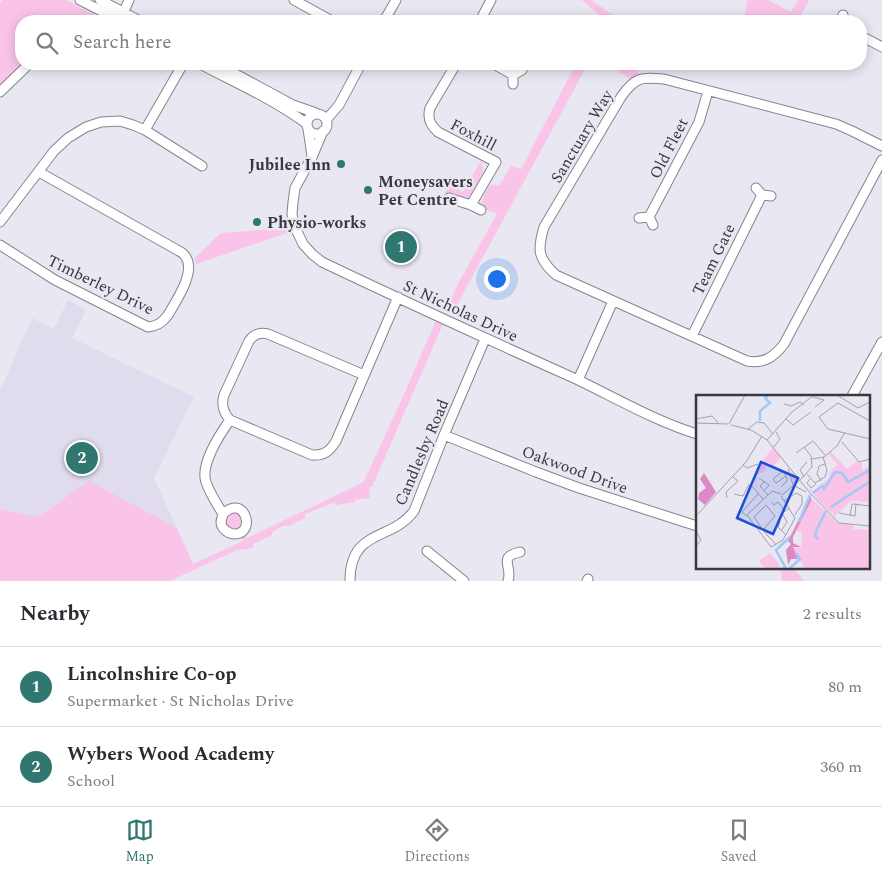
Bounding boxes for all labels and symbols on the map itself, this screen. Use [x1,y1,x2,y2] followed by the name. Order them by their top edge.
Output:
[545,84,620,188] street label: Sanctuary Way
[446,113,501,157] street label: Foxhill
[643,113,695,183] street label: Old Fleet
[249,153,331,177] place label: Jubilee Inn
[335,158,347,170] marker: Jubilee Inn
[378,170,473,212] place label: Moneysavers Pet Centre
[362,184,374,196] marker: Moneysavers Pet Centre
[267,211,366,235] place label: Physio-works
[251,216,263,228] marker: Physio-works
[686,220,742,299] street label: Team Gate
[385,228,417,266] pin: 1
[43,249,158,321] street label: Timberley Drive
[484,266,510,292] your location
[399,274,522,348] street label: St Nicholas Drive
[389,395,455,509] street label: Candlesby Road
[696,395,870,568] inset map
[66,439,98,477] pin: 2
[518,440,631,500] street label: Oakwood Drive

